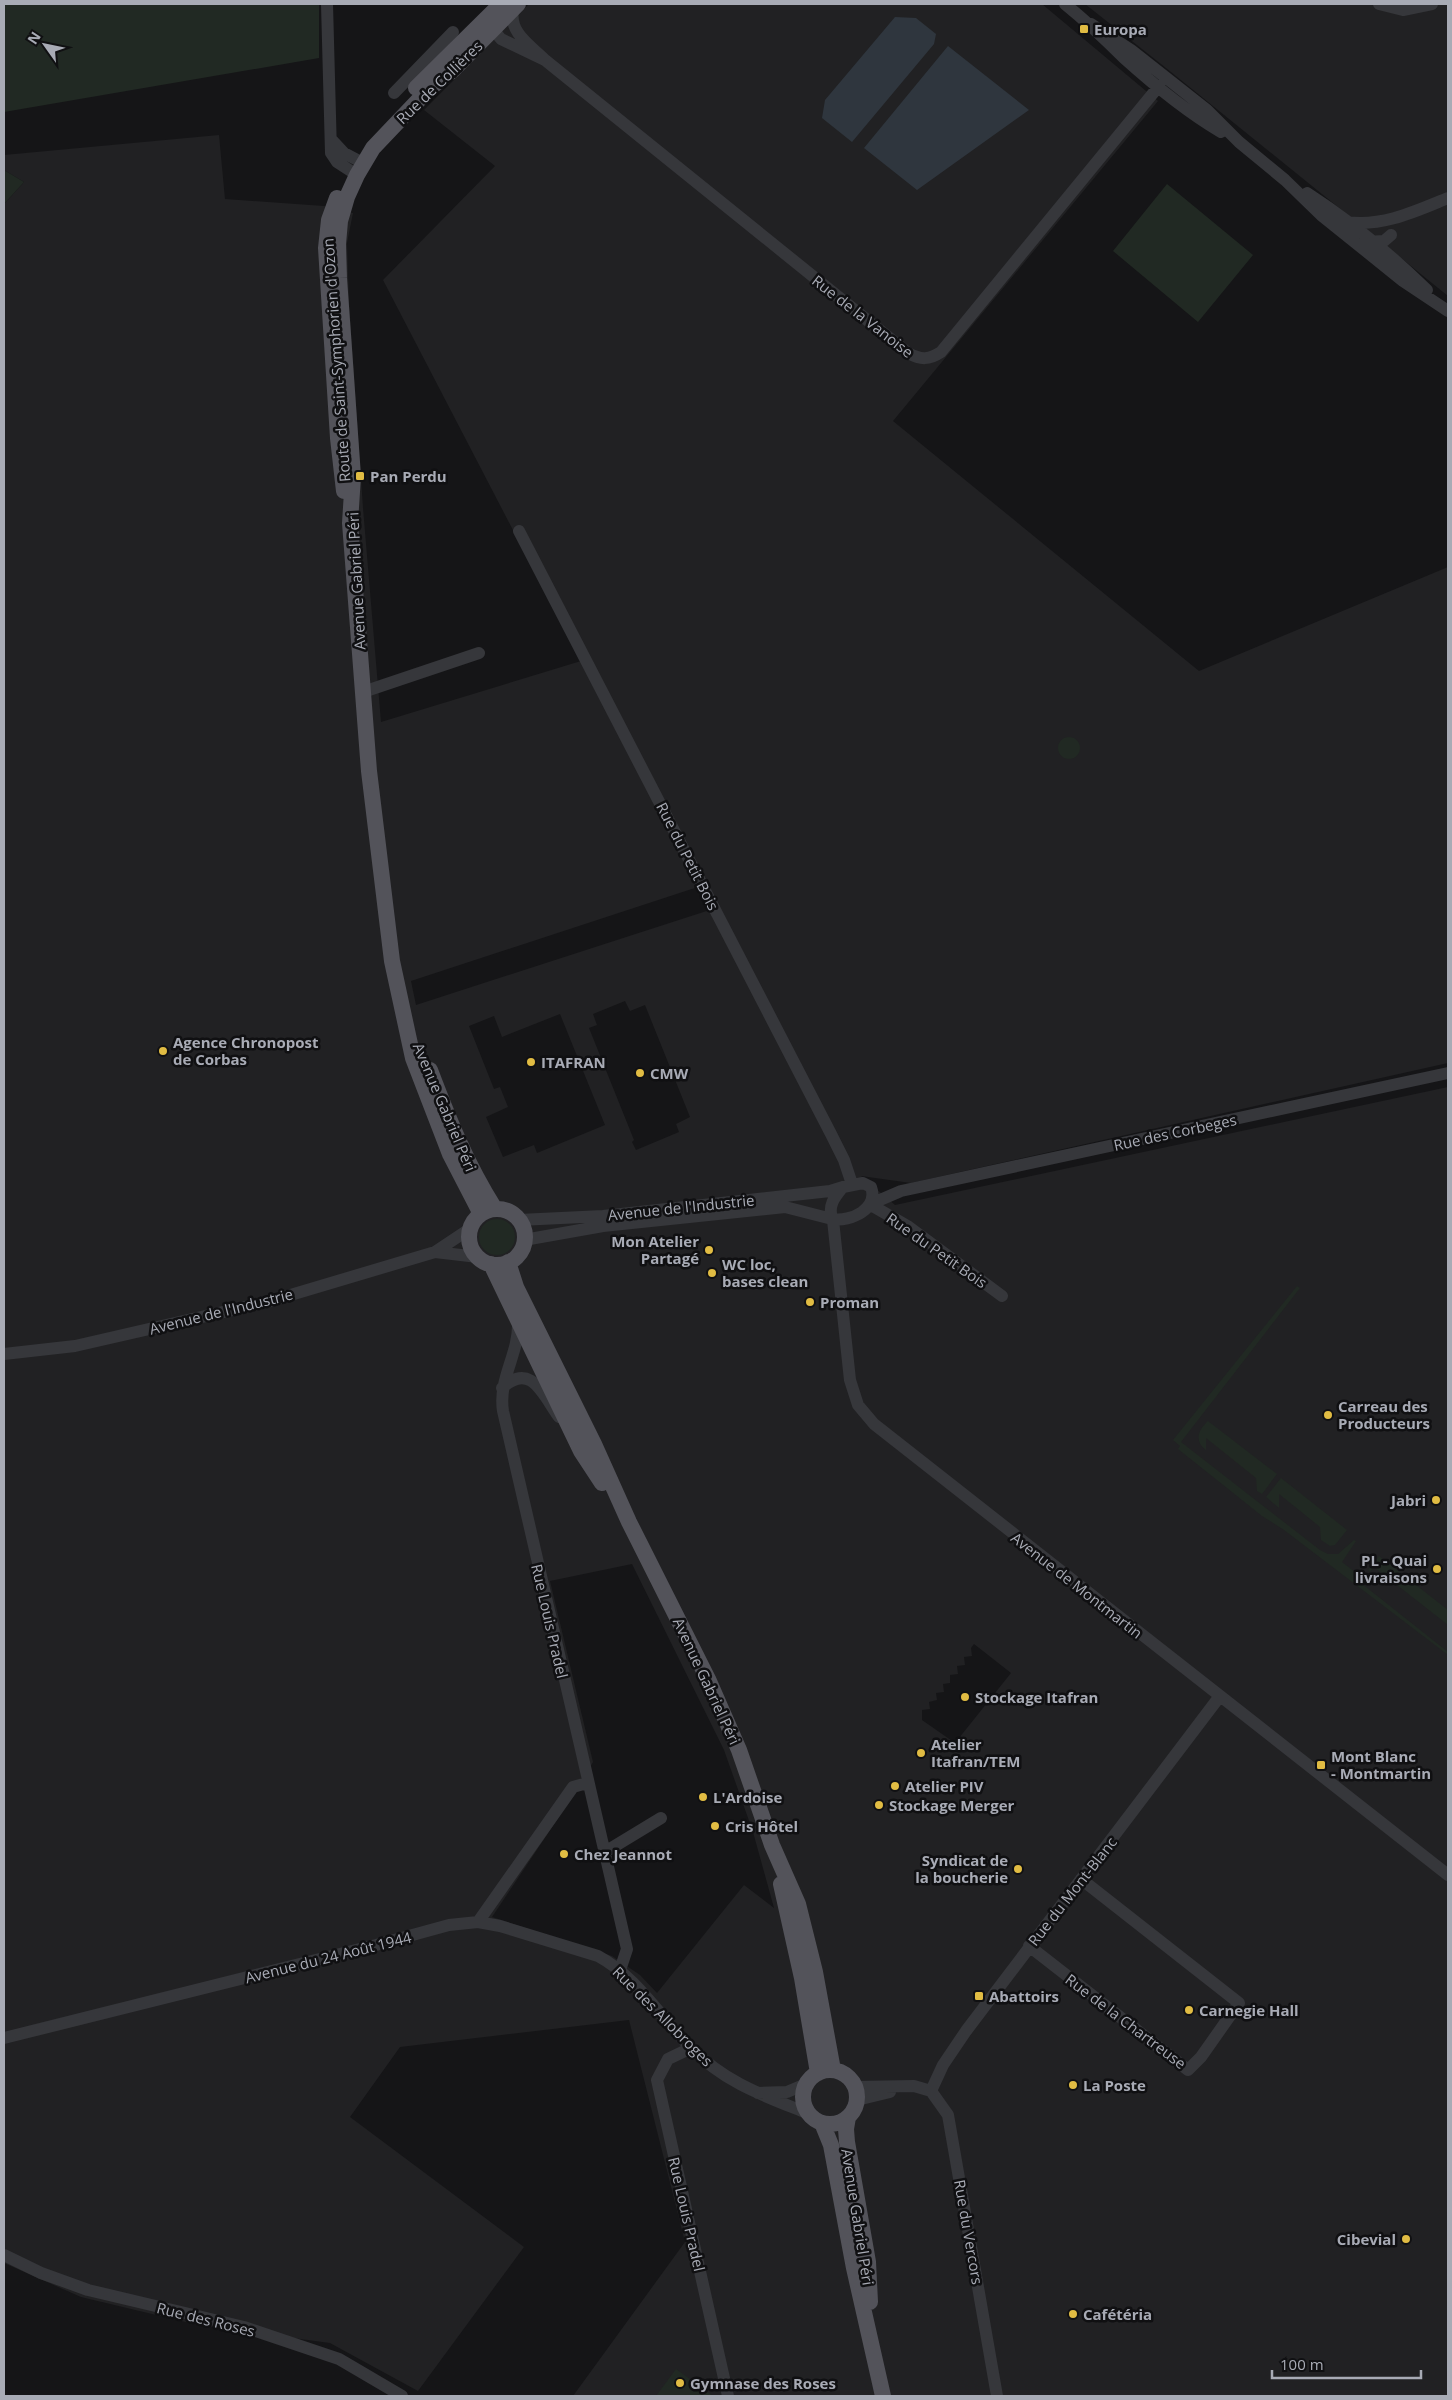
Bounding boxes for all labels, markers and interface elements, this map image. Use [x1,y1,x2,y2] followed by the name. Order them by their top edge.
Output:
[1094,19,1147,39] place label: Europa
[20,20,70,70] north arrow
[1078,23,1090,35] marker: Europa
[23,28,45,48] text: N
[392,36,486,128] street label: Rue de Collières
[318,237,354,483] street label: Route de Saint-Symphorien d'Ozon
[808,270,918,362] street label: Rue de la Vanoise
[370,466,447,486] place label: Pan Perdu
[354,470,366,482] marker: Pan Perdu
[342,512,370,650] street label: Avenue Gabriel Péri
[652,799,724,913] street label: Rue du Petit Bois
[173,1032,319,1069] place label: Agence Chronopost de Corbas
[409,1040,481,1174] street label: Avenue Gabriel Péri
[157,1045,169,1057] marker: Agence Chronopost de Corbas
[541,1052,606,1072] place label: ITAFRAN
[525,1056,537,1068] marker: ITAFRAN
[650,1063,689,1083] place label: CMW
[634,1067,646,1079] marker: CMW
[1112,1109,1238,1155] street label: Rue des Corbeges
[607,1189,755,1225] street label: Avenue de l'Industrie
[883,1208,991,1292] street label: Rue du Petit Bois
[611,1231,699,1268] place label: Mon Atelier Partagé
[703,1244,715,1256] marker: Mon Atelier Partagé
[722,1254,808,1291] place label: WC loc, bases clean
[706,1267,718,1279] marker: WC loc, bases clean
[147,1283,295,1339] street label: Avenue de l'Industrie
[820,1292,879,1312] place label: Proman
[804,1296,816,1308] marker: Proman
[1338,1396,1430,1433] place label: Carreau des Producteurs
[1322,1409,1334,1421] marker: Carreau des Producteurs
[1389,1490,1426,1510] place label: Jabri
[1430,1494,1442,1506] marker: Jabri
[1007,1527,1147,1643] street label: Avenue de Montmartin
[1355,1550,1427,1587] place label: PL - Quai livraisons
[527,1562,573,1680] street label: Rue Louis Pradel
[1431,1563,1443,1575] marker: PL - Quai livraisons
[669,1614,745,1748] street label: Avenue Gabriel Péri
[975,1687,1098,1707] place label: Stockage Itafran
[959,1691,971,1703] marker: Stockage Itafran
[931,1734,1021,1771] place label: Atelier Itafran/TEM
[1331,1746,1431,1783] place label: Mont Blanc - Montmartin
[915,1747,927,1759] marker: Atelier Itafran/TEM
[1315,1759,1327,1771] marker: Mont Blanc - Montmartin
[905,1776,984,1796] place label: Atelier PIV
[889,1780,901,1792] marker: Atelier PIV
[713,1787,782,1807] place label: L'Ardoise
[697,1791,709,1803] marker: L'Ardoise
[889,1795,1015,1815] place label: Stockage Merger
[873,1799,885,1811] marker: Stockage Merger
[725,1816,798,1836] place label: Cris Hôtel
[709,1820,721,1832] marker: Cris Hôtel
[1023,1832,1121,1950] street label: Rue du Mont-Blanc
[574,1844,672,1864] place label: Chez Jeannot
[558,1848,570,1860] marker: Chez Jeannot
[915,1850,1008,1887] place label: Syndicat de la boucherie
[1012,1863,1024,1875] marker: Syndicat de la boucherie
[243,1927,414,1987] street label: Avenue du 24 Août 1944
[609,1962,717,2070] street label: Rue des Allobroges
[1062,1969,1190,2073] street label: Rue de la Chartreuse
[989,1986,1059,2006] place label: Abattoirs
[973,1990,985,2002] marker: Abattoirs
[1199,2000,1299,2020] place label: Carnegie Hall
[1183,2004,1195,2016] marker: Carnegie Hall
[1083,2075,1146,2095] place label: La Poste
[1067,2079,1079,2091] marker: La Poste
[837,2147,879,2287] street label: Avenue Gabriel Péri
[664,2155,710,2273] street label: Rue Louis Pradel
[950,2178,988,2286] street label: Rue du Vercors
[1337,2229,1396,2249] place label: Cibevial
[1400,2233,1412,2245] marker: Cibevial
[155,2297,257,2341] street label: Rue des Roses
[1083,2304,1152,2324] place label: Cafétéria
[1067,2308,1079,2320] marker: Cafétéria
[1272,2348,1421,2380] scale bar
[1280,2354,1324,2374] text: 100 m
[690,2373,836,2393] place label: Gymnase des Roses
[674,2377,686,2389] marker: Gymnase des Roses

